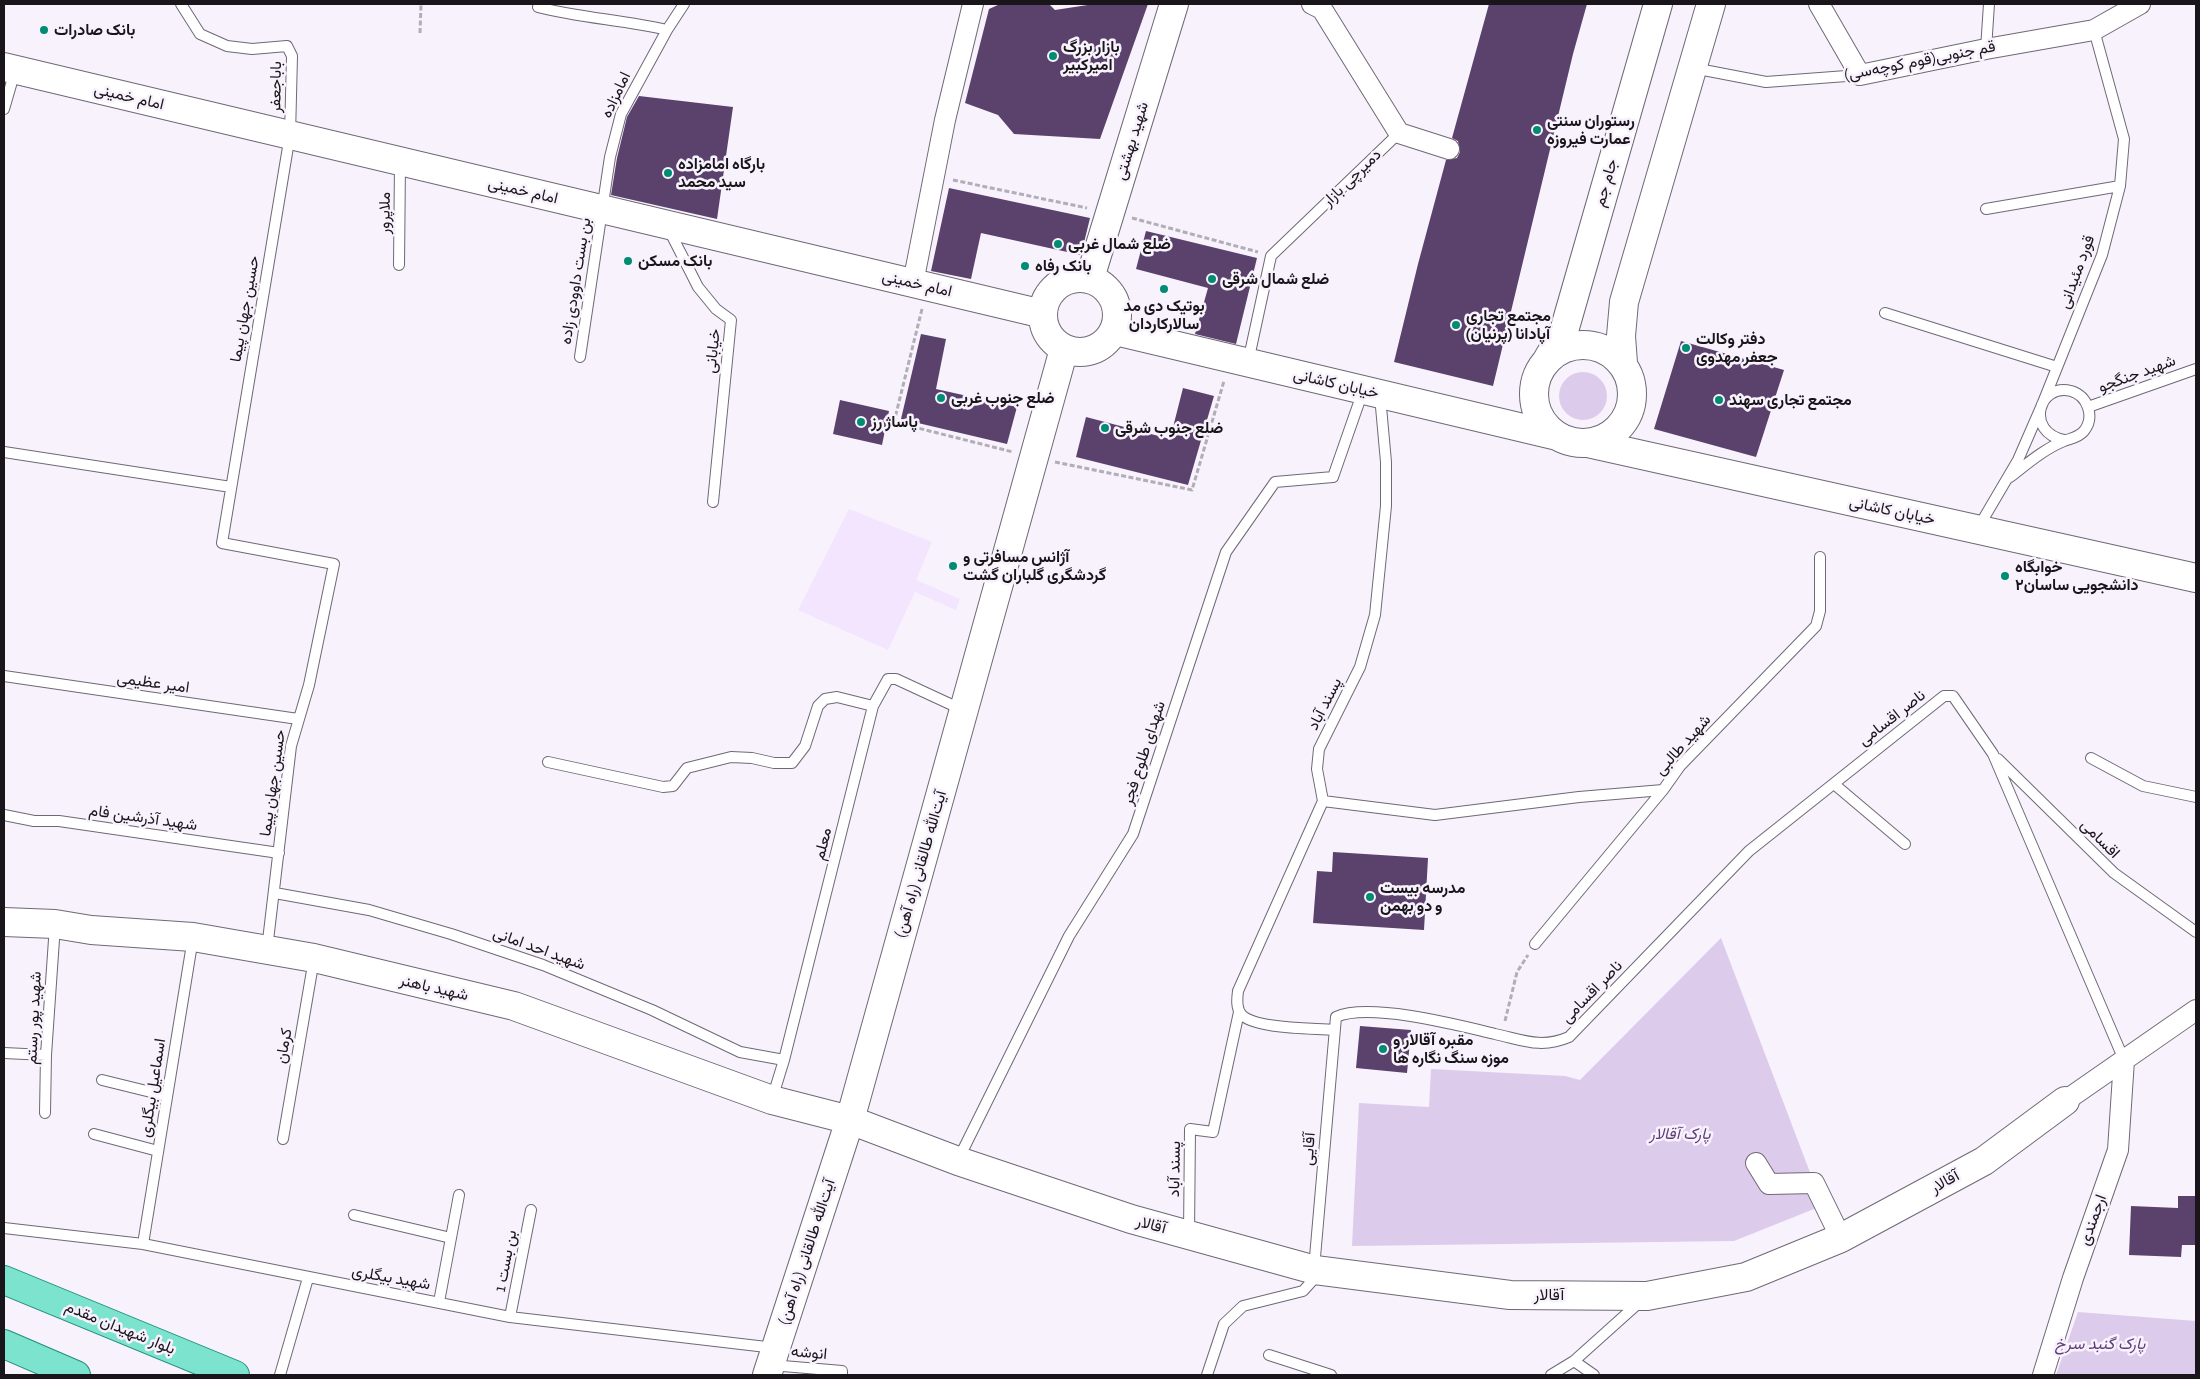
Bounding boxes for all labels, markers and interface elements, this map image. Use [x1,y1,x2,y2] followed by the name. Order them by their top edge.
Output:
[54,20,135,40] place label: بانک صادرات
[38,24,50,36] marker: بانک صادرات
[1063,37,1120,75] place label: بازار بزرگ امیرکبیر
[1843,37,1997,85] street label: قم جنوبی(قوم کوچه‌سی)
[1047,50,1059,62] marker: بازار بزرگ امیرکبیر
[266,61,286,113] street label: باباجعفر
[597,69,635,121] street label: امامزاده
[92,80,166,114] street label: امام خمینی
[1111,100,1153,182] street label: شهید بهشتی
[1547,111,1635,149] place label: رستوران سنتی عمارت فیروزه
[1531,124,1543,136] marker: رستوران سنتی عمارت فیروزه
[1318,145,1386,211] street label: دمیرچی بازار
[678,154,765,192] place label: بارگاه امامزاده سید محمد
[1590,157,1622,209] street label: جام جم
[662,167,674,179] marker: بارگاه امامزاده سید محمد
[486,174,560,208] street label: امام خمینی
[375,192,395,234] street label: ملاپرور
[557,216,595,346] street label: بن بست داوودی زاده
[2055,232,2099,312] street label: قورد مئیدانی
[1068,234,1171,254] place label: ضلع شمال غربی
[1052,238,1064,250] marker: ضلع شمال غربی
[638,251,712,271] place label: بانک مسکن
[226,254,264,364] street label: حسین جهان پیما
[622,255,634,267] marker: بانک مسکن
[1035,256,1092,276] place label: بانک رفاه
[1019,260,1031,272] marker: بانک رفاه
[880,267,954,301] street label: امام خمینی
[1222,269,1329,289] place label: ضلع شمال شرقی
[1206,273,1218,285] marker: ضلع شمال شرقی
[1158,283,1170,295] marker: بوتیک دی مد سالارکاردان
[1123,296,1205,334] place label: بوتیک دی مد سالارکاردان
[1466,306,1551,344] place label: مجتمع تجاری آپادانا (پرنیان)
[1450,319,1462,331] marker: مجتمع تجاری آپادانا (پرنیان)
[701,328,725,374] street label: خیابانی
[1696,329,1778,367] place label: دفتر وکالت جعفر مهدوی
[1680,342,1692,354] marker: دفتر وکالت جعفر مهدوی
[2096,351,2178,397] street label: شهید جنگجو
[1291,365,1381,403] street label: خیابان کاشانی
[951,388,1055,408] place label: ضلع جنوب غربی
[1729,390,1852,410] place label: مجتمع تجاری سهند
[935,392,947,404] marker: ضلع جنوب غربی
[1713,394,1725,406] marker: مجتمع تجاری سهند
[871,412,918,432] place label: پاساژ رز
[855,416,867,428] marker: پاساژ رز
[1115,418,1223,438] place label: ضلع جنوب شرقی
[1099,422,1111,434] marker: ضلع جنوب شرقی
[1847,493,1937,529] street label: خیابان کاشانی
[963,547,1106,585] place label: آژانس مسافرتی و گردشگری گلباران گشت
[2015,557,2139,595] place label: خوابگاه دانشجویی ساسان۲
[947,560,959,572] marker: آژانس مسافرتی و گردشگری گلباران گشت
[1999,570,2011,582] marker: خوابگاه دانشجویی ساسان۲
[115,668,191,698] street label: امیر عظیمی
[1304,675,1346,733] street label: پسند آباد
[1855,686,1929,750] street label: ناصر اقسامی
[1118,699,1170,807] street label: شهدای طلوع فجر
[1651,711,1715,779] street label: شهید طالبی
[256,728,290,838] street label: حسین جهان پیما
[891,788,951,940] street label: (راه آهن) آیت‌الله طالقانی
[88,801,198,835] street label: شهید آذرشین فام
[2076,815,2124,863] street label: اقسامی
[810,826,836,862] street label: معلم
[1380,878,1465,916] place label: مدرسه بیست و دو بهمن
[1364,891,1376,903] marker: مدرسه بیست و دو بهمن
[490,923,588,975] street label: شهید احد امانی
[1557,957,1627,1027] street label: ناصر اقسامی
[22,971,46,1065] street label: شهید پور رستم
[398,971,470,1005] street label: شهید باهنر
[271,1027,297,1065] street label: کرمان
[1393,1030,1509,1068] place label: مقبره آقالار و موزه سنگ نگاره ها
[136,1037,170,1139] street label: اسماعیل بیگلری
[1377,1043,1389,1055] marker: مقبره آقالار و موزه سنگ نگاره ها
[1649,1124,1711,1144] park label: پارک آقالار
[1298,1132,1320,1166] street label: آقایی
[1165,1141,1185,1197] street label: پسند آباد
[1927,1166,1963,1198] street label: آقالار
[774,1177,840,1327] street label: (راه آهن) آیت‌الله طالقانی
[2075,1192,2111,1248] street label: ارجمندی
[1134,1212,1168,1238] street label: آقالار
[491,1228,521,1294] street label: بن بست 1
[350,1262,432,1294] street label: شهید بیگلری
[1534,1285,1564,1305] street label: آقالار
[62,1297,178,1359] street label: بلوار شهیدان مقدم
[2055,1334,2145,1354] park label: پارک گنبد سرخ
[790,1342,828,1364] street label: انوشه

